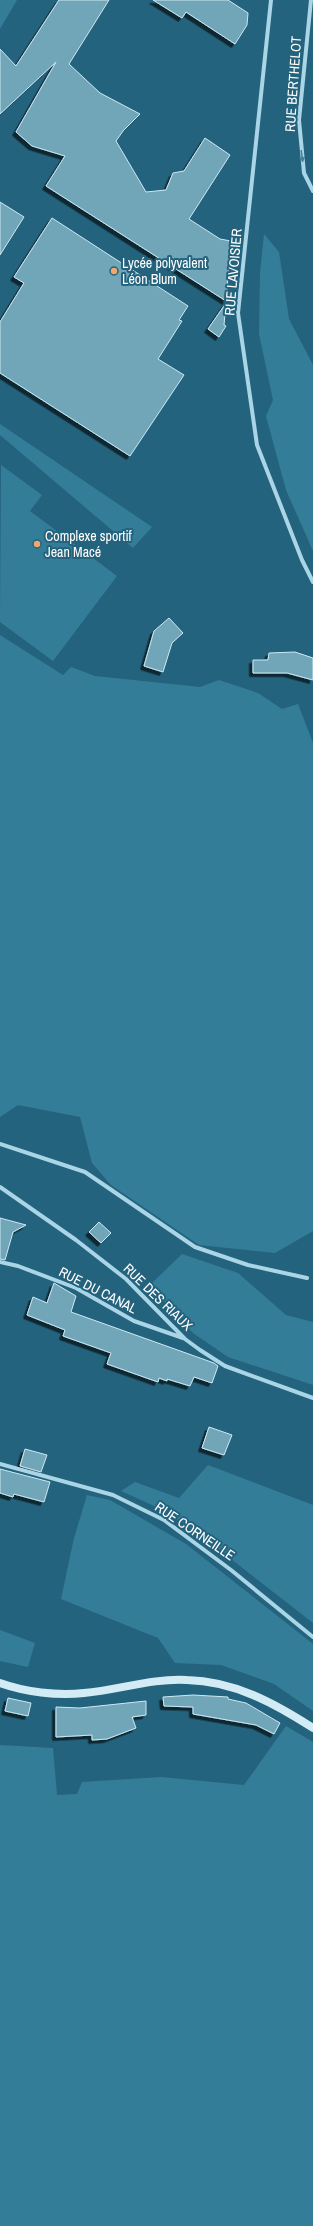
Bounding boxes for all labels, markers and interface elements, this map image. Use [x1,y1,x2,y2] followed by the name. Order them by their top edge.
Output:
[281,35,305,133] street label: RUE BERTHELOT
[298,150,305,162] one-way arrow
[220,228,246,316] street label: RUE LAVOISIER
[122,254,207,288] place label: Lycée polyvalent Léon Blum
[109,266,119,276] marker: Lycée polyvalent Léon Blum
[45,527,133,561] place label: Complexe sportif Jean Macé
[32,539,42,549] marker: Complexe sportif Jean Macé
[120,1260,197,1335] street label: RUE DES RIAUX
[56,1263,141,1318] street label: RUE DU CANAL
[152,1498,238,1564] street label: RUE CORNEILLE

